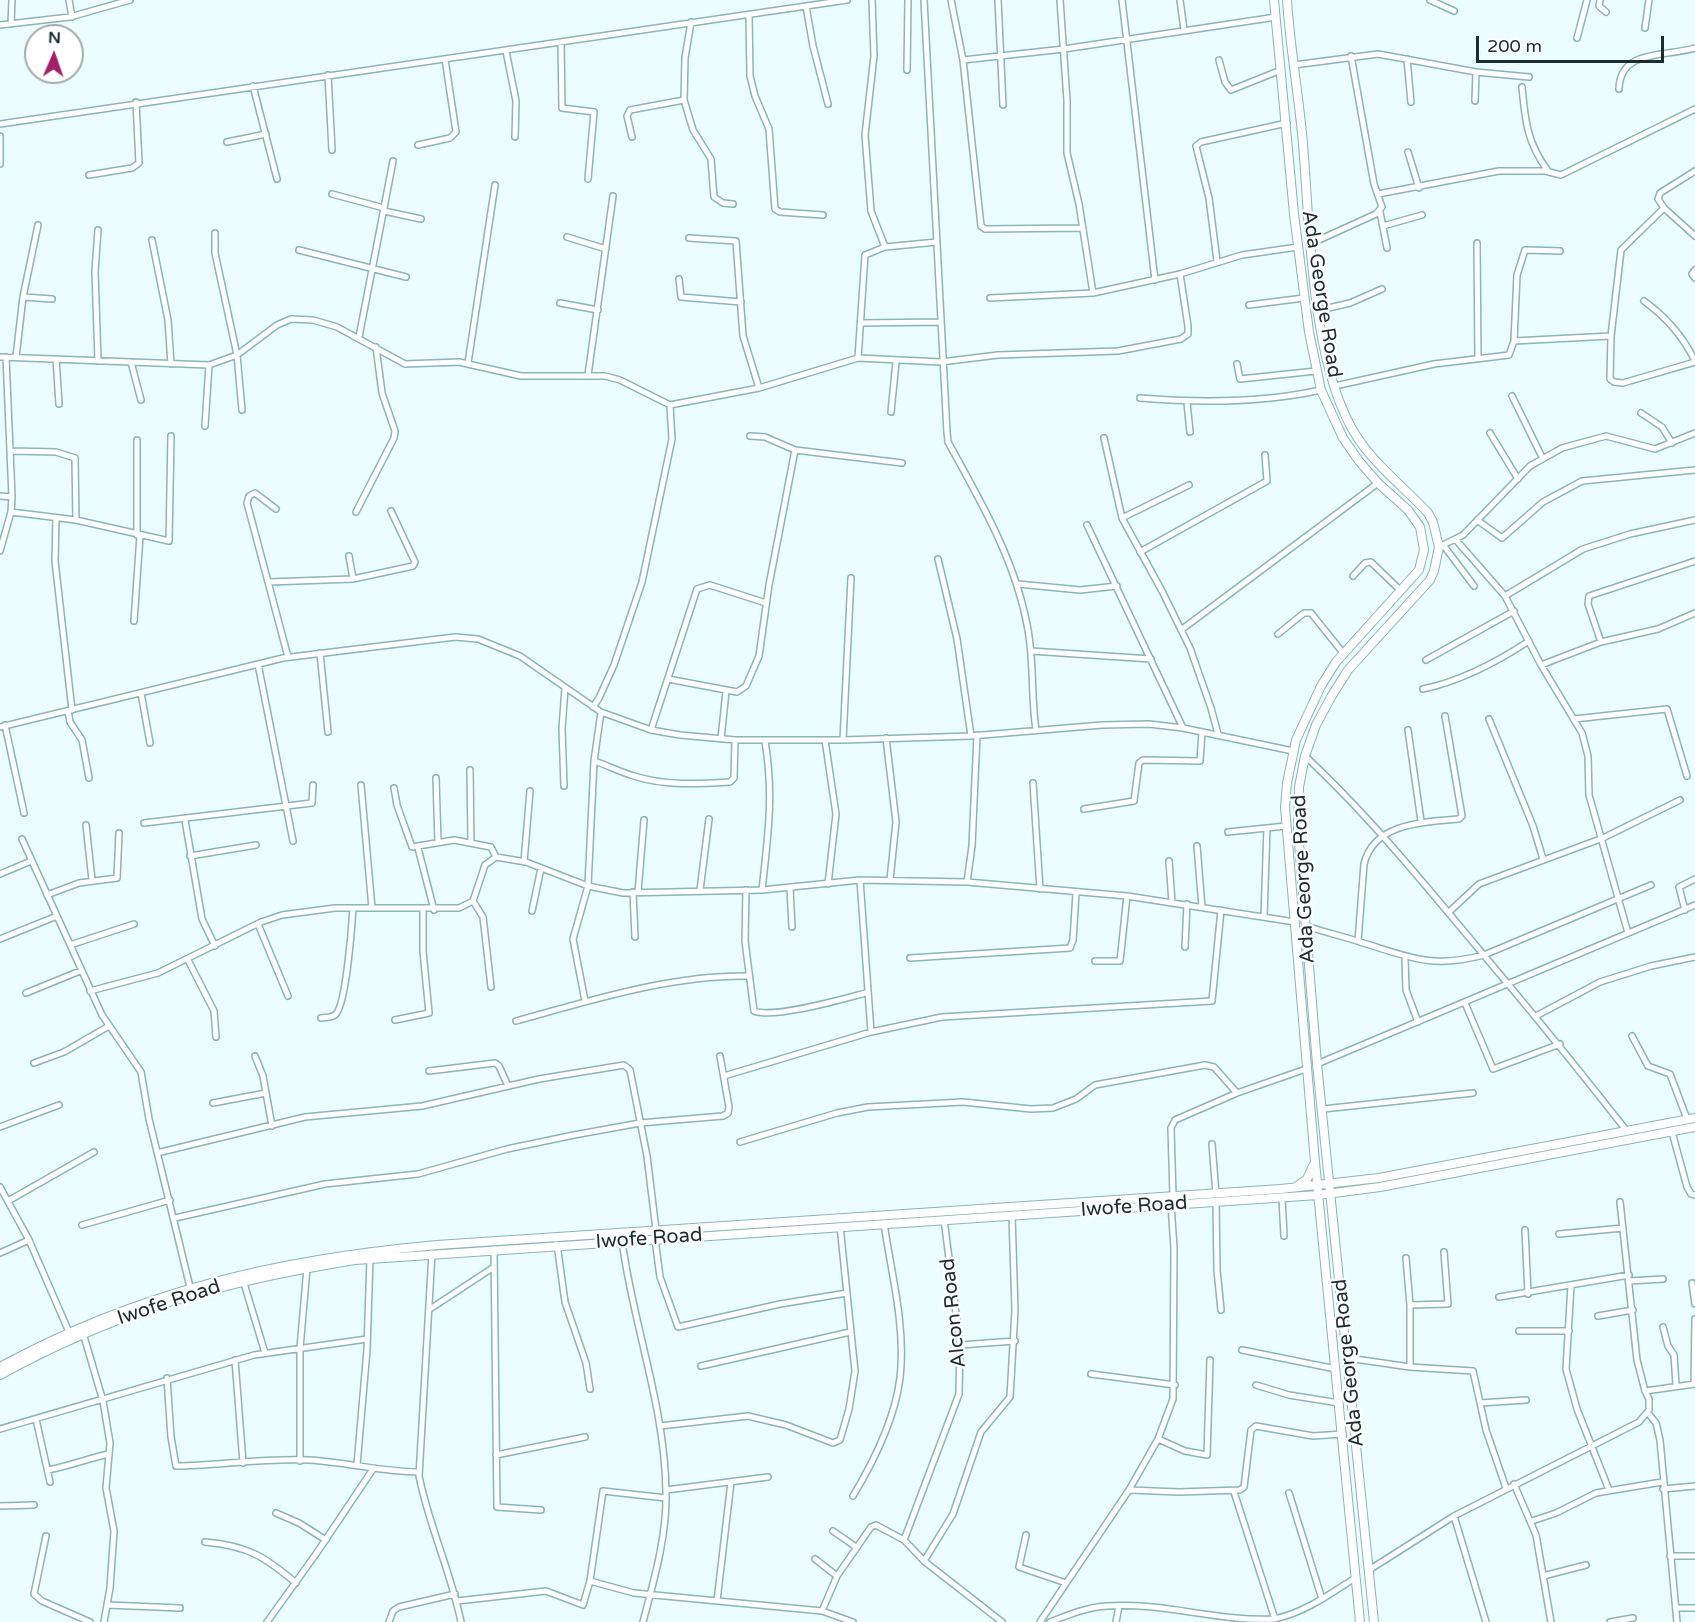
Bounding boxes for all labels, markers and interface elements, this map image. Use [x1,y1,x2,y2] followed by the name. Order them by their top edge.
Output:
[24,24,84,84] north arrow
[1479,24,1666,62] scale bar
[48,28,61,48] text: N
[1487,35,1542,57] text: 200 m
[1296,209,1346,379] street label: Ada George Road
[1288,794,1320,964] street label: Ada George Road
[1080,1191,1188,1223] street label: Iwofe Road
[595,1223,703,1255] street label: Iwofe Road
[936,1257,972,1369] street label: Alcon Road
[114,1275,224,1331] street label: Iwofe Road
[1328,1278,1370,1448] street label: Ada George Road

